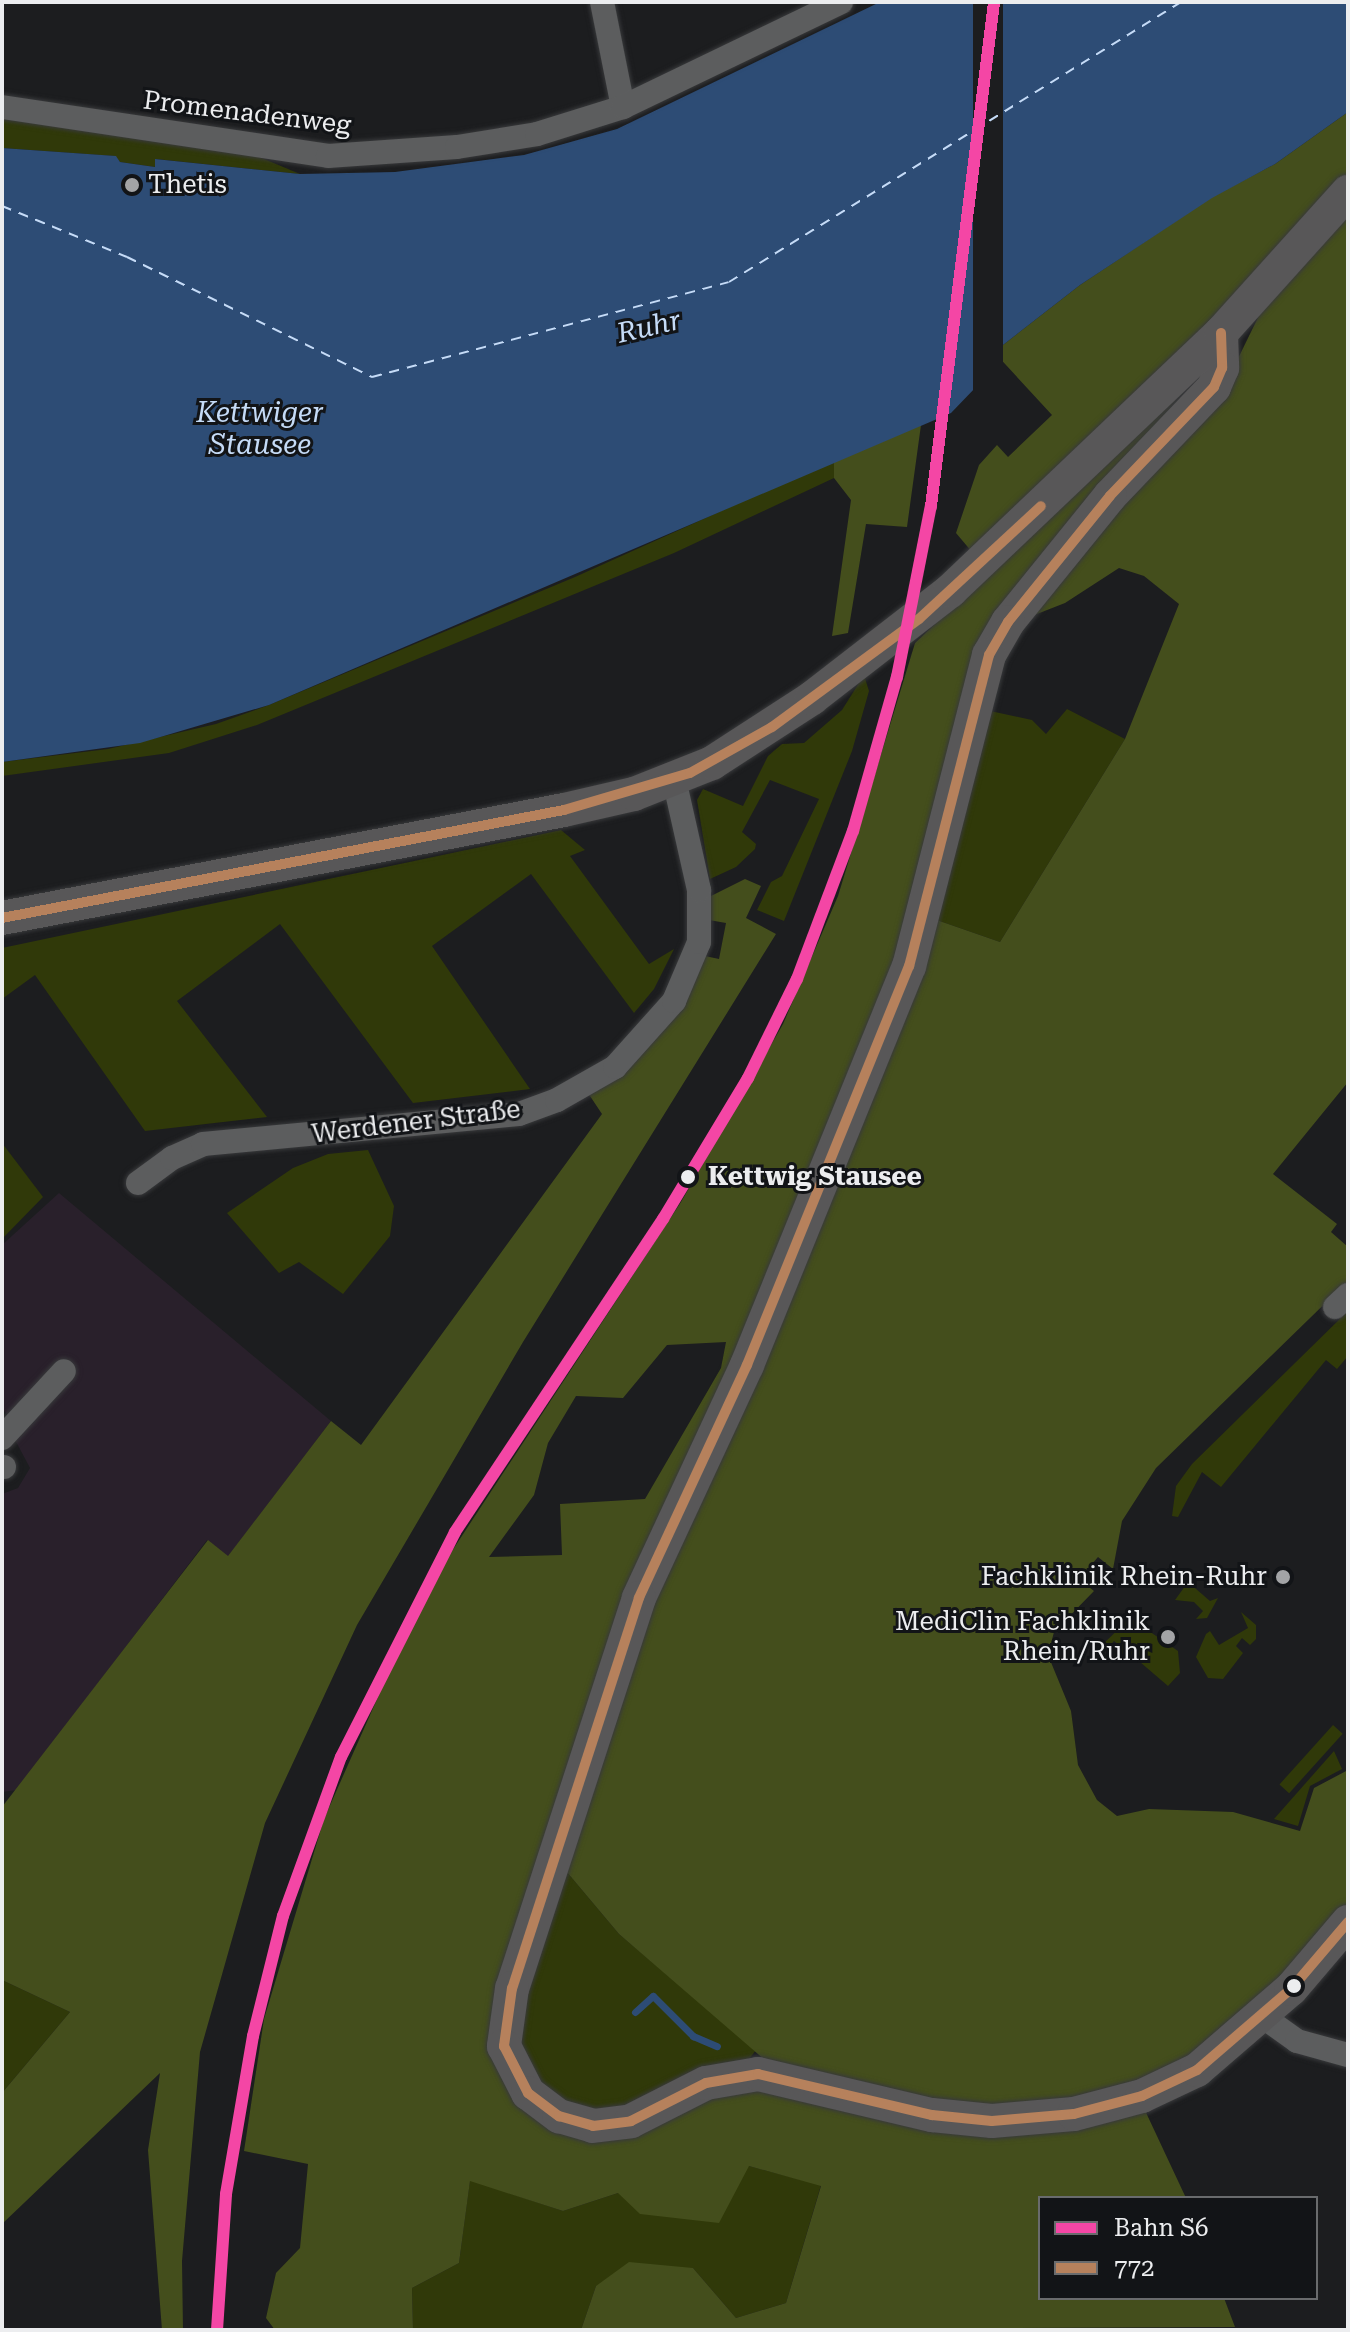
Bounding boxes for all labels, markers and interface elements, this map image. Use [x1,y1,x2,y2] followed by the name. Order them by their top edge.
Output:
[141,85,353,141] street label: Promenadenweg
[148,169,227,201] place label: Thetis
[123,176,141,194] marker: Thetis
[614,303,684,351] water label: Ruhr
[196,396,324,462] water label: Kettwiger Stausee
[310,1094,522,1150] street label: Werdener Straße
[708,1161,922,1193] place label: Kettwig Stausee
[675,1164,701,1190] marker: Kettwig Stausee
[981,1561,1267,1593] place label: Fachklinik Rhein-Ruhr
[1274,1568,1292,1586] marker: Fachklinik Rhein-Ruhr
[895,1606,1150,1668] place label: MediClin Fachklinik Rhein/Ruhr
[1157,1626,1179,1648] marker: MediClin Fachklinik Rhein/Ruhr
[1286,1978,1302,1994] unlabelled marker
[1038,2196,1318,2300] legend
[1114,2214,1208,2242] text: Bahn S6
[1114,2254,1154,2282] text: 772

